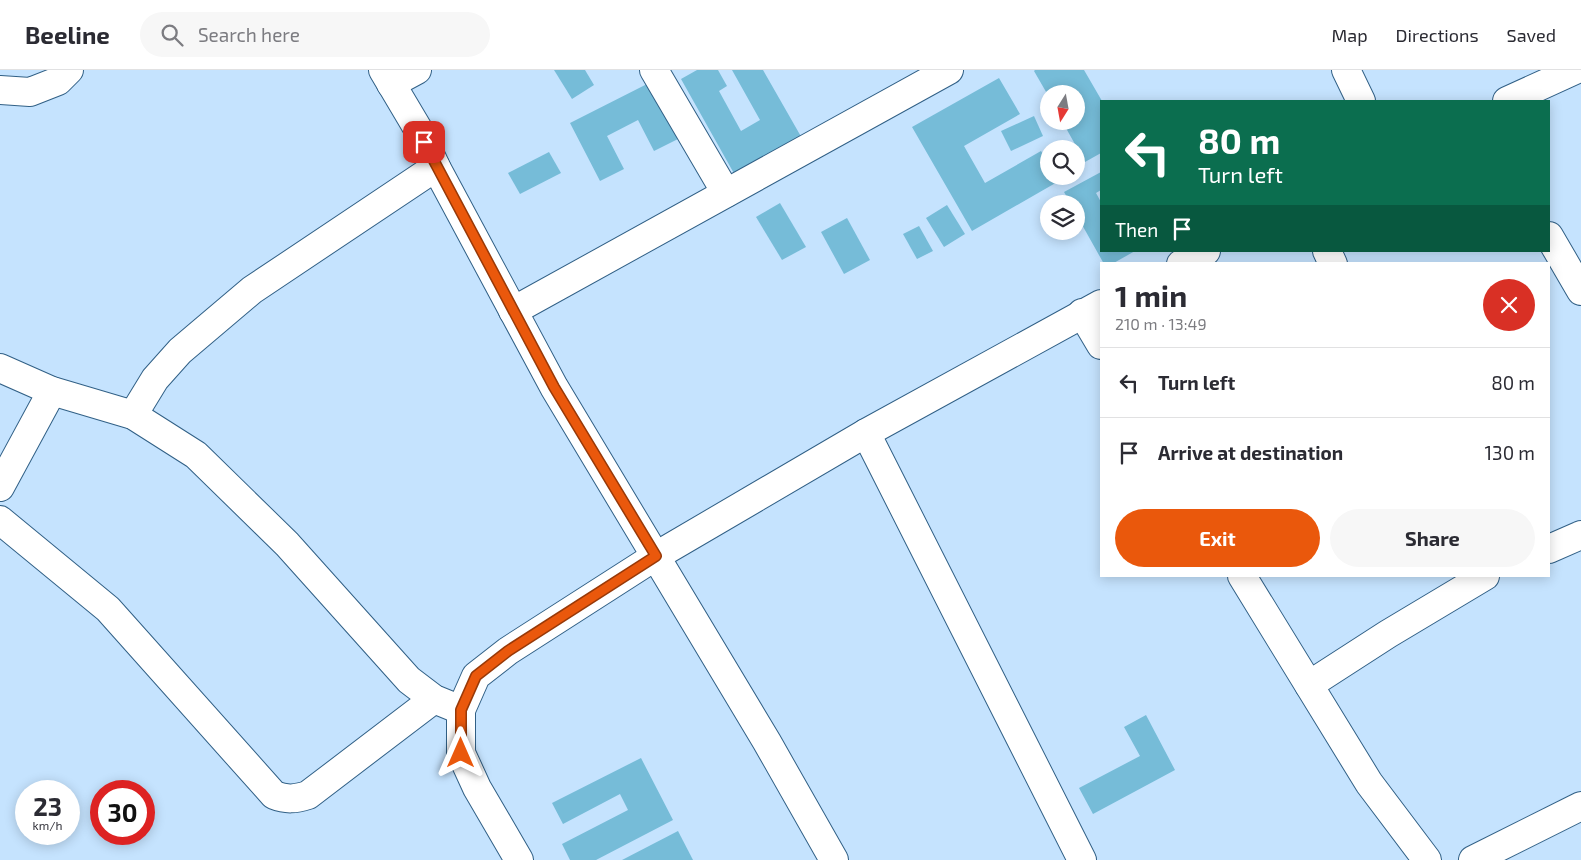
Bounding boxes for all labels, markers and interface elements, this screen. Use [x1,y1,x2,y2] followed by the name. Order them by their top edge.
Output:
[140,12,490,57] search box
[25,20,110,49] text: Beeline
[158,21,186,49] icon: search
[198,23,300,46] text: Search here
[1331,24,1368,46] text: Map
[1396,24,1479,46] text: Directions
[1507,24,1556,46] text: Saved
[1040,85,1085,130] north arrow
[1040,85,1085,240] map controls
[1198,119,1280,161] text: 80 m
[1115,120,1180,185] icon: left
[403,121,445,163] pin
[410,128,438,156] icon: arrive
[1040,140,1085,185] button: search
[1198,161,1283,187] text: Turn left
[1040,195,1085,240] button: layers
[1168,215,1196,243] icon: arrive
[1115,218,1158,241] text: Then
[1115,277,1187,313] text: 1 min
[1483,279,1535,331] button: close
[1115,314,1207,333] text: 210 m · 13:49
[1115,369,1143,397] icon: left
[1158,371,1235,394] text: Turn left
[1491,371,1535,394] text: 80 m
[1115,439,1143,467] icon: arrive
[1158,441,1343,464] text: Arrive at destination
[1485,441,1535,464] text: 130 m
[1115,509,1320,567] button: Exit
[1330,509,1535,567] button: Share
[434,726,486,778] position arrow
[90,780,155,845] speed limit sign: 30
[33,791,62,821] text: 23
[33,818,62,832] text: km/h

